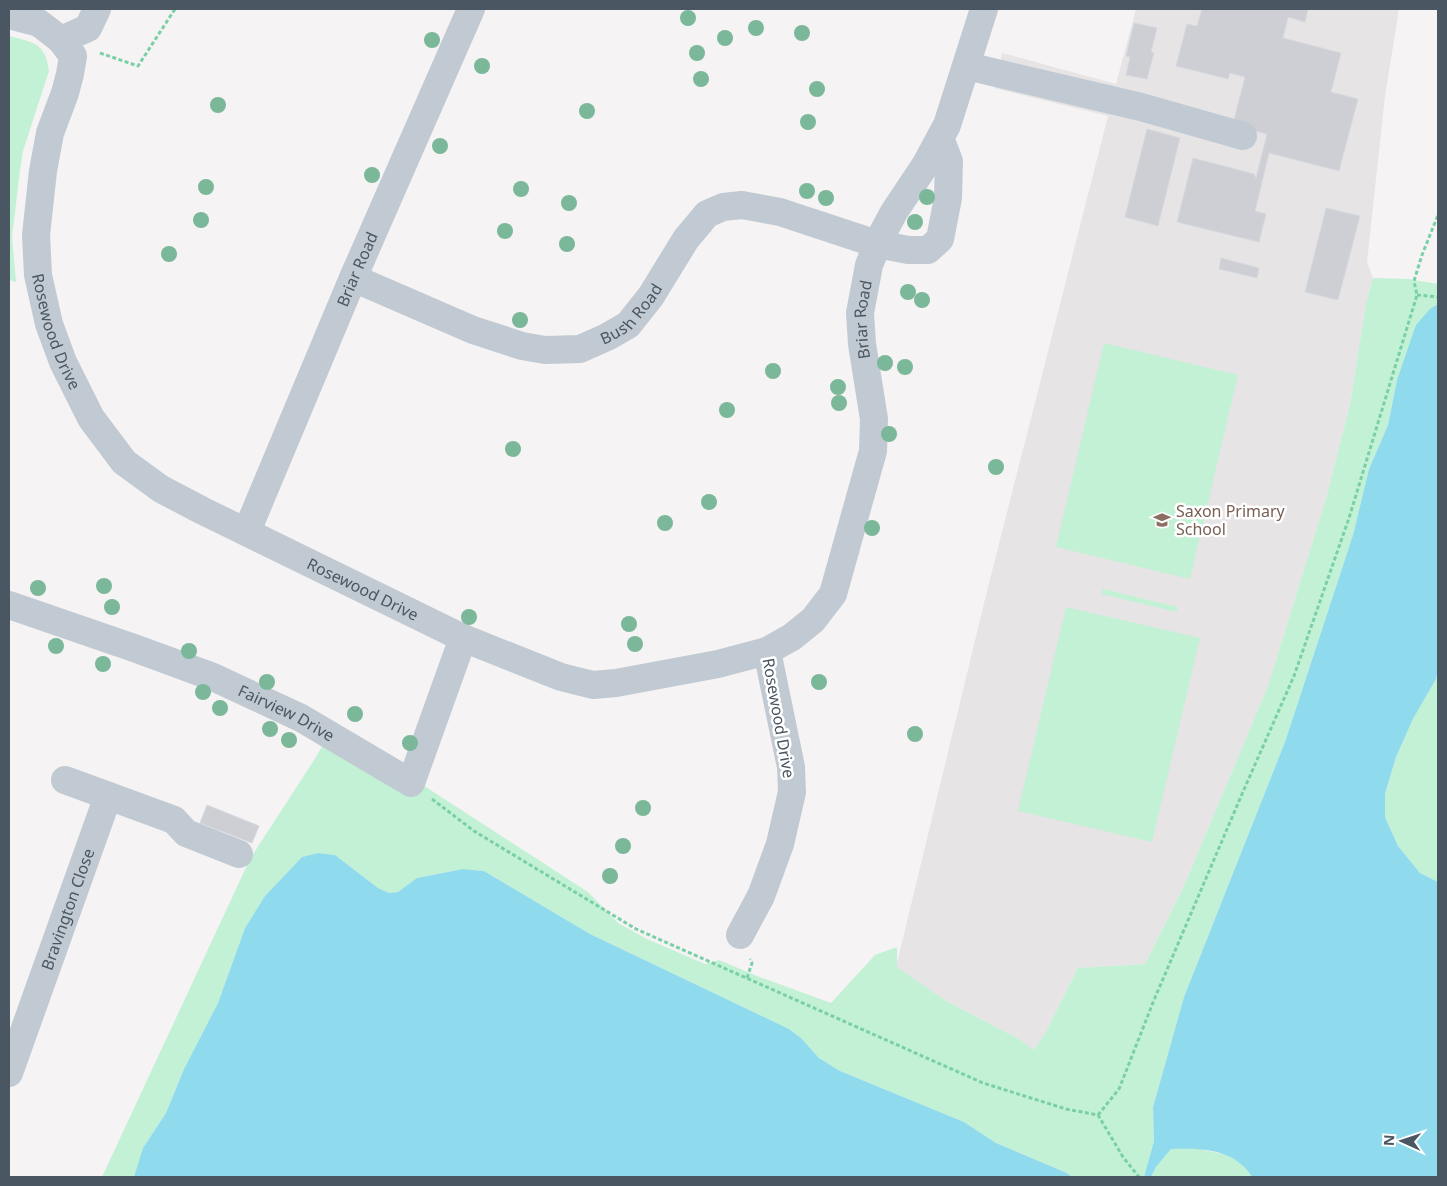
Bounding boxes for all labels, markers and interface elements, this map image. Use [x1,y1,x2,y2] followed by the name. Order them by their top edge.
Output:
[331,228,383,310] street label: Briar Road
[27,271,86,393] street label: Rosewood Drive
[849,278,877,361] street label: Briar Road
[597,279,667,350] street label: Bush Road
[1176,500,1286,540] place label: Saxon Primary School
[1152,510,1172,530] school or university icon: Saxon Primary School
[303,553,422,626] street label: Rosewood Drive
[758,656,800,780] street label: Rosewood Drive
[235,679,339,746] street label: Fairview Drive
[36,845,99,973] street label: Bravington Close
[1377,1116,1427,1166] north arrow
[1379,1134,1398,1146] text: N

